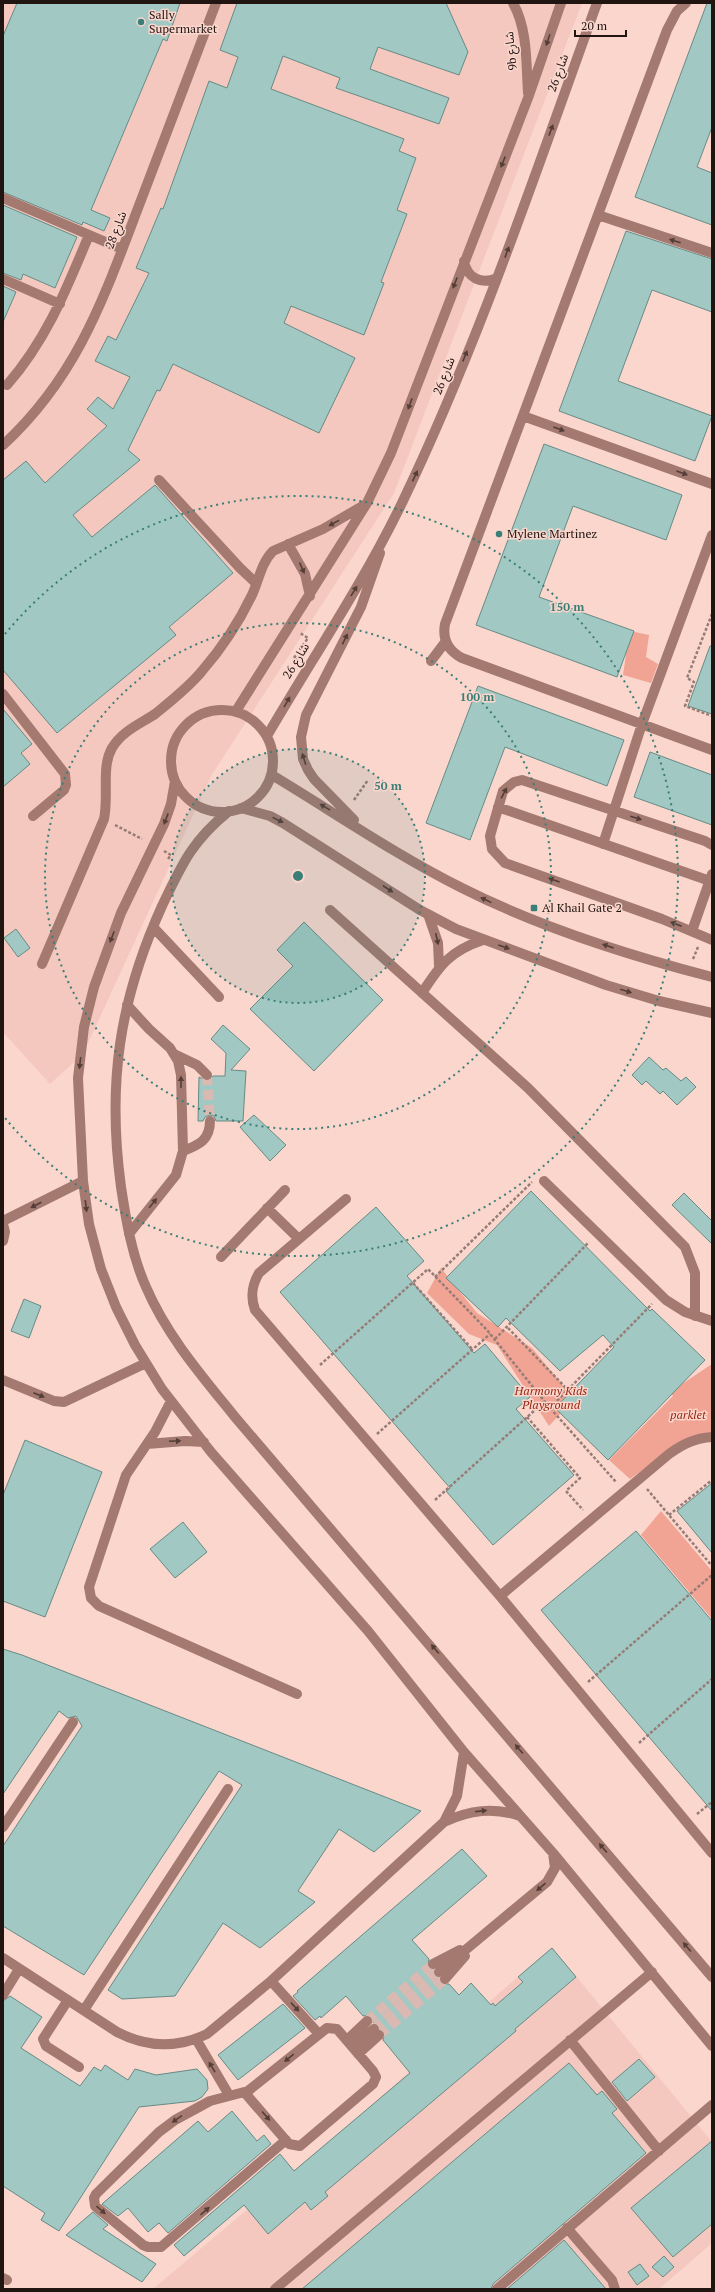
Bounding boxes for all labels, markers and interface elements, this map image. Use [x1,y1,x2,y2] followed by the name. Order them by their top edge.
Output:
[149,7,218,36] place label: Sally Supermarket
[575,12,626,38] scale bar
[136,17,146,27] marker: Sally Supermarket
[581,18,608,33] text: 20 m
[501,31,522,71] street label: 9b شارع
[545,34,551,46] one-way arrow
[544,52,573,94] street label: شارع 26
[548,123,554,135] one-way arrow
[500,156,506,167] one-way arrow
[102,209,131,251] street label: شارع 28
[669,237,681,243] one-way arrow
[504,246,510,258] one-way arrow
[452,277,458,289] one-way arrow
[463,350,469,362] one-way arrow
[429,355,460,398] street label: شارع 26
[406,399,412,411] one-way arrow
[554,427,566,433] one-way arrow
[412,470,418,482] one-way arrow
[676,471,688,477] one-way arrow
[328,520,340,527] one-way arrow
[507,526,597,541] place label: Mylene Martinez
[494,529,504,539] marker: Mylene Martinez
[299,563,305,574] one-way arrow
[351,585,358,597] one-way arrow
[550,599,584,614] text: 150 m
[342,634,348,645] one-way arrow
[279,640,314,682] street label: شارع 26
[460,689,494,704] text: 100 m
[283,696,290,708] one-way arrow
[301,752,307,764] one-way arrow
[374,778,402,793] text: 50 m
[500,787,507,799] one-way arrow
[320,803,330,811] one-way arrow
[162,813,168,825] one-way arrow
[630,815,642,821] one-way arrow
[273,817,284,823] one-way arrow
[291,869,305,883] centre of rings
[548,877,560,883] one-way arrow
[382,886,394,893] one-way arrow
[481,897,492,903] one-way arrow
[542,900,622,915] place label: Al Khail Gate 2
[529,903,539,913] marker: Al Khail Gate 2
[670,921,682,927] one-way arrow
[108,932,114,944] one-way arrow
[435,933,441,945] one-way arrow
[601,943,613,949] one-way arrow
[498,945,510,951] one-way arrow
[621,988,633,994] one-way arrow
[77,1057,83,1069] one-way arrow
[178,1075,184,1088] one-way arrow
[149,1198,158,1208] one-way arrow
[83,1200,90,1212] one-way arrow
[30,1202,42,1209] one-way arrow
[514,1383,587,1412] park label: Harmony Kids Playground
[33,1391,45,1398] one-way arrow
[670,1407,707,1422] park label: parklet
[169,1438,182,1444] one-way arrow
[430,1644,439,1655] one-way arrow
[514,1743,523,1754] one-way arrow
[475,1808,487,1814] one-way arrow
[598,1843,607,1853] one-way arrow
[537,1882,546,1891] one-way arrow
[682,1942,691,1952] one-way arrow
[290,2003,299,2012] one-way arrow
[283,2054,294,2063] one-way arrow
[209,2061,216,2073] one-way arrow
[261,2111,270,2122] one-way arrow
[172,2115,182,2123] one-way arrow
[95,2206,106,2215] one-way arrow
[199,2206,210,2215] one-way arrow

